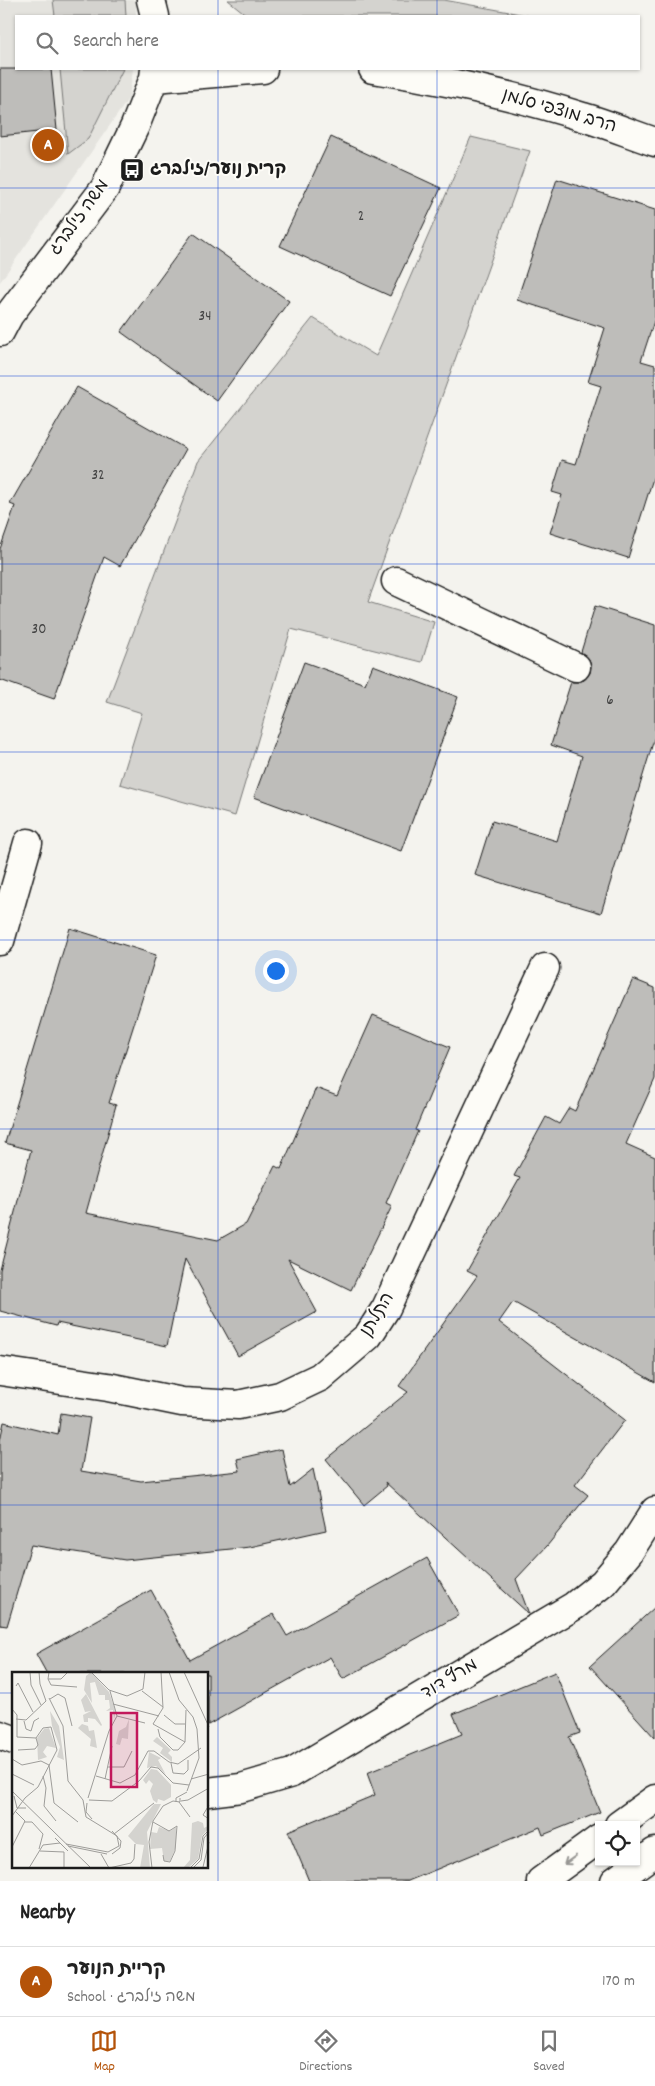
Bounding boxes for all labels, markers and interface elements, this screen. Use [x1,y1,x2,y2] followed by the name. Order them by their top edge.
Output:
[15,15,640,70] search box
[33,29,61,57] icon: search
[73,29,159,56] text: Search here
[499,84,619,140] street label: הרב מוצפי סלמן
[32,126,64,164] pin: A
[119,157,145,183] bus stop icon: קרית נוער/זילברג
[150,158,286,183] place label: קרית נוער/זילברג
[44,175,116,261] street label: משה זילברג
[358,206,364,228] house number: 2
[199,306,211,328] house number: 34
[91,465,105,487] house number: 32
[32,619,46,641] house number: 30
[606,690,614,712] house number: 6
[263,958,289,984] your location
[355,1288,401,1342] street label: התלתן
[417,1653,483,1707] street label: מרץ דוד
[12,1672,209,1868] inset map
[595,1821,640,1866] map controls
[595,1821,640,1866] button: locate
[563,1855,577,1865] one-way arrow
[20,1899,75,1929] text: Nearby
[67,1957,166,1984] text: קריית הנוער
[32,1970,40,1993] text: A
[602,1970,635,1993] text: 170 m
[67,1986,195,2009] text: School · משה זילברג
[90,2027,118,2077] tab: Map
[299,2027,352,2077] tab: Directions
[533,2027,565,2077] tab: Saved

